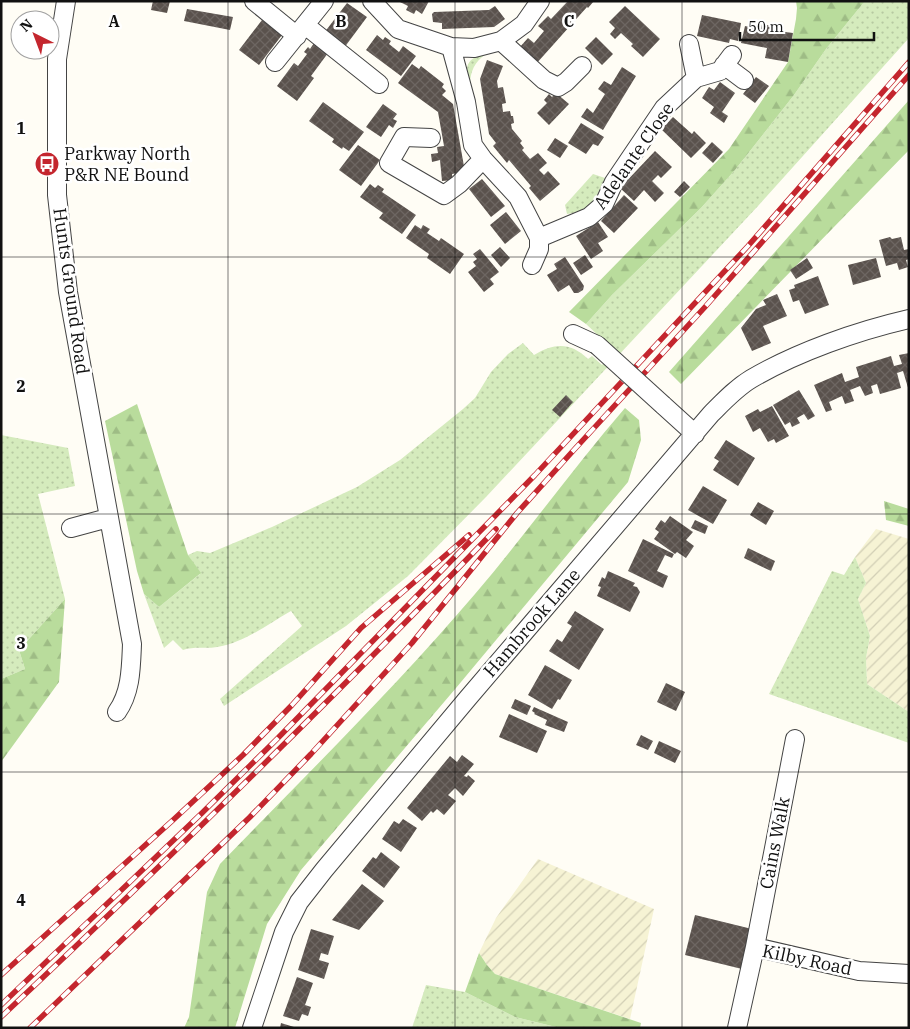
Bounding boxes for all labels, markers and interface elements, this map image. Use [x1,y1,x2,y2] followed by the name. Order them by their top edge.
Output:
[10,10,60,60] north arrow
[740,10,874,42] scale bar
[108,11,120,31] text: A
[335,11,347,31] text: B
[564,11,574,31] text: C
[16,15,36,36] text: N
[748,17,784,36] text: 50 m
[588,98,679,214] street label: Adelante Close
[16,118,26,138] text: 1
[64,142,190,186] place label: Parkway North P&R NE Bound
[34,151,60,177] bus stop icon: Parkway North P&R NE Bound
[48,206,95,376] street label: Hunts Ground Road
[16,376,26,396] text: 2
[478,564,585,682] street label: Hambrook Lane
[16,633,26,653] text: 3
[754,794,795,891] street label: Cains Walk
[16,890,26,910] text: 4
[760,939,854,980] street label: Kilby Road

